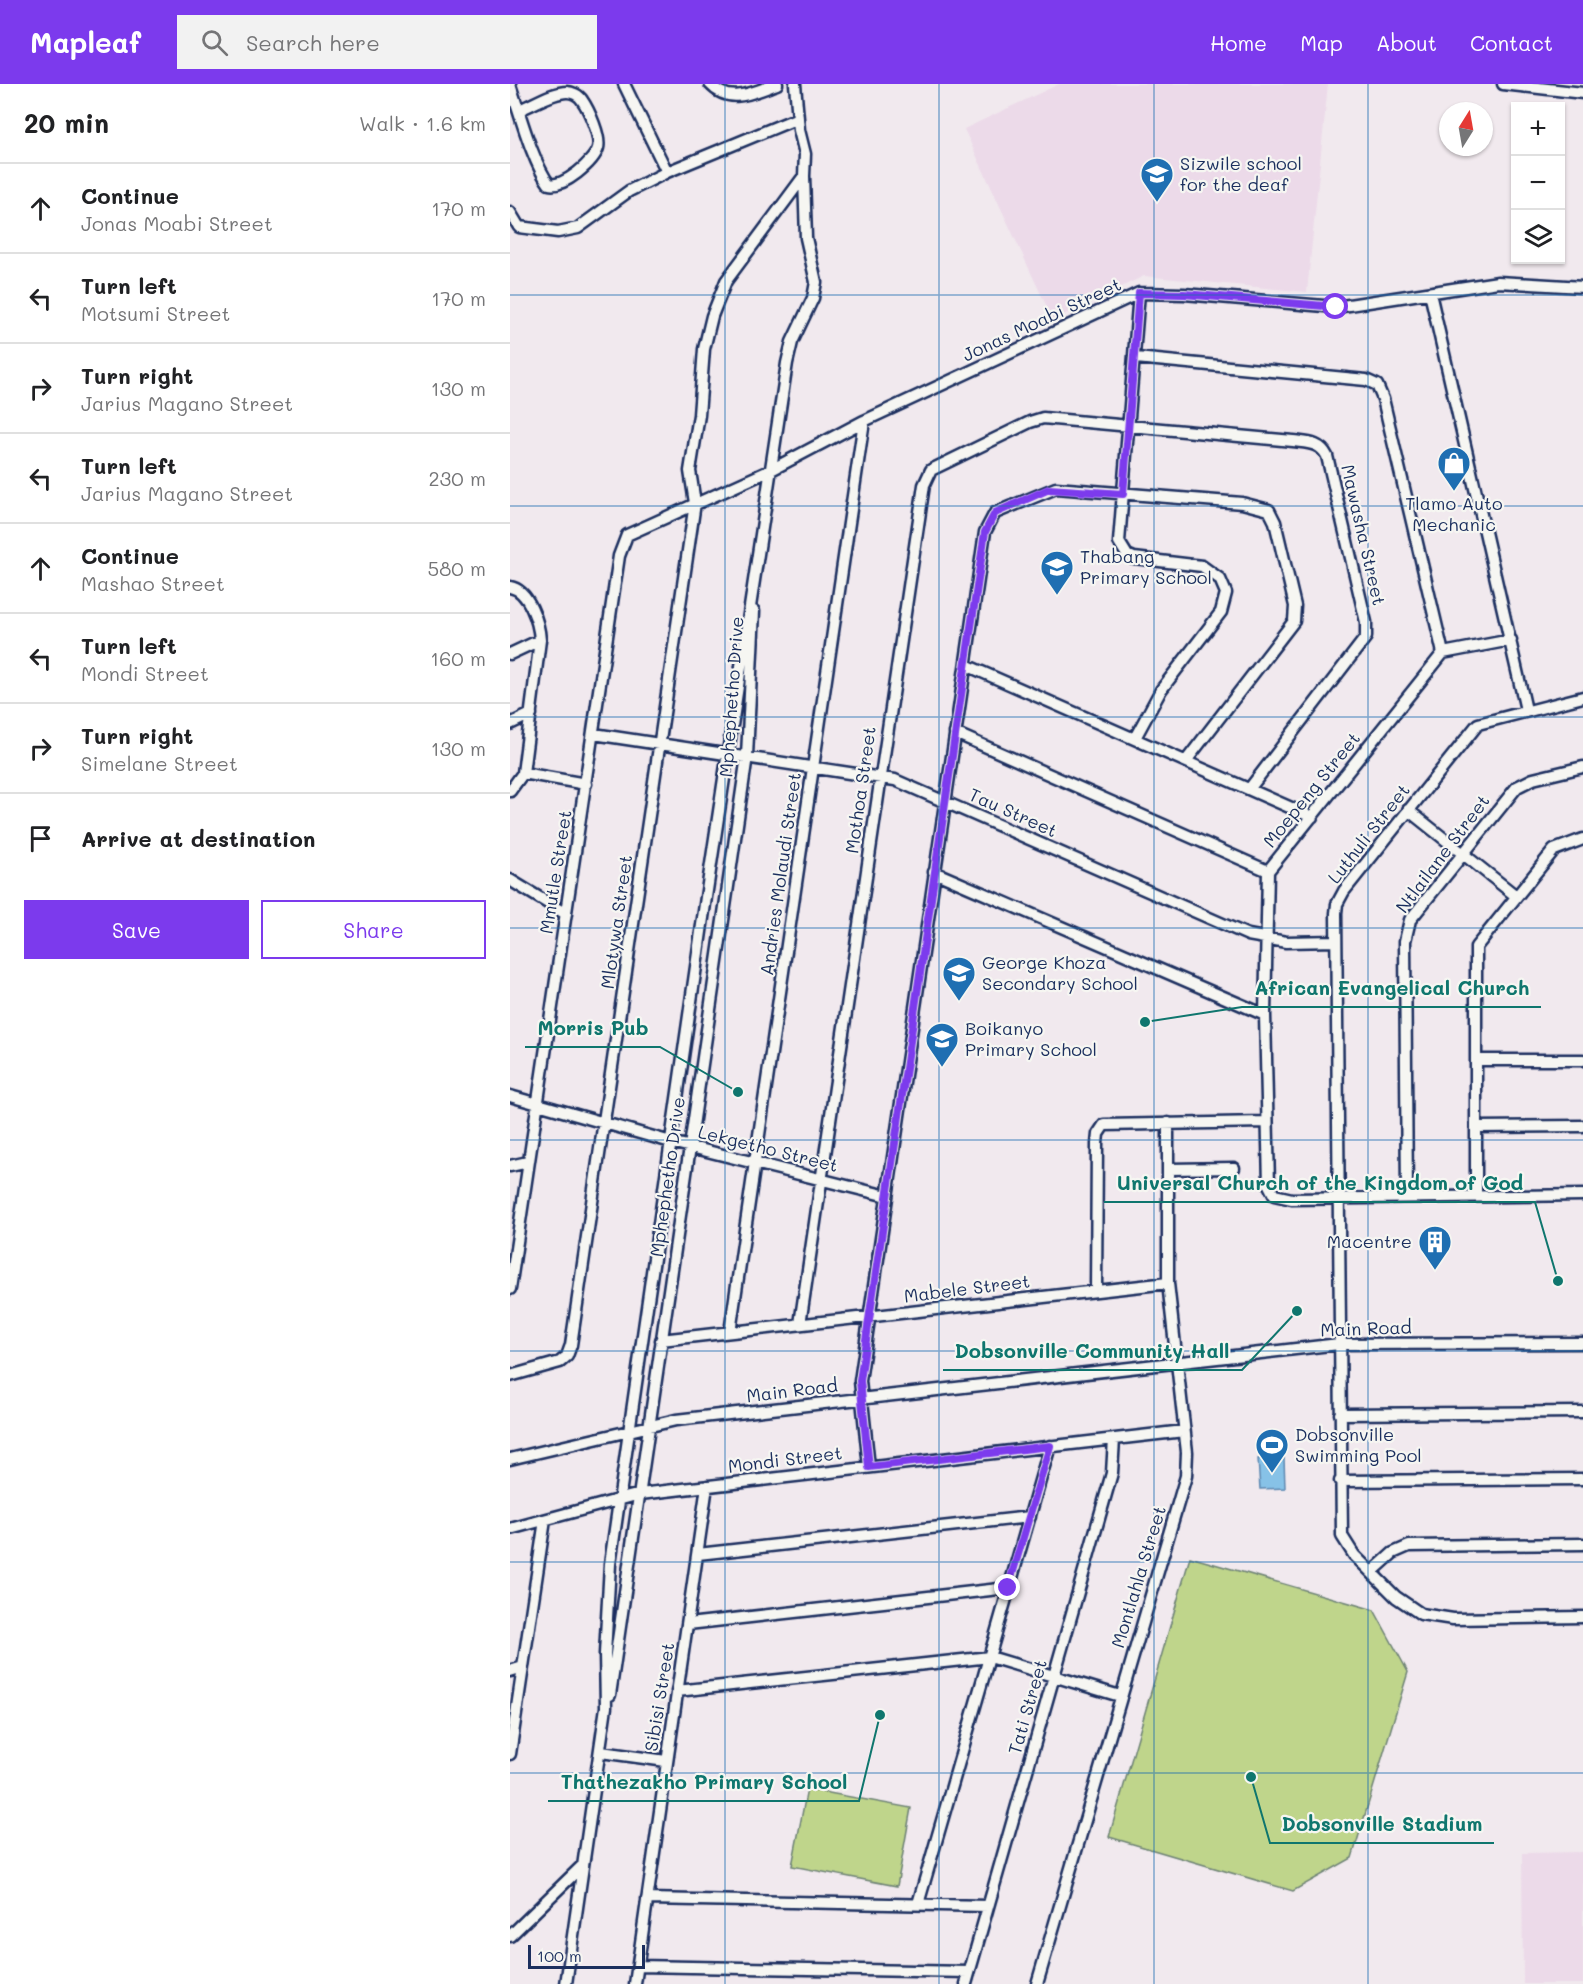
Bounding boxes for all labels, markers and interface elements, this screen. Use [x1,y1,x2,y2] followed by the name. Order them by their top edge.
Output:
[177,15,597,69] search box
[30,24,141,60] text: Mapleaf
[198,26,231,59] icon: search
[246,28,380,57] text: Search here
[1210,29,1267,56] text: Home
[1300,29,1343,56] text: Map
[1376,29,1437,56] text: About
[1470,29,1553,56] text: Contact
[1439,102,1493,156] north arrow
[1511,102,1565,264] map controls
[1511,102,1565,156] button: +
[24,106,109,140] text: 20 min
[359,110,486,136] text: Walk · 1.6 km
[1180,151,1302,196] place label: Sizwile school for the deaf
[1139,156,1175,203] school or university icon: Sizwile school for the deaf
[1511,156,1565,210] button: −
[81,181,179,210] text: Continue
[24,192,57,225] icon: ahead
[431,195,486,221] text: 170 m
[81,210,273,236] text: Jonas Moabi Street
[1511,210,1565,264] button: layers
[81,271,177,300] text: Turn left
[958,272,1125,366] street label: Jonas Moabi Street
[24,282,57,315] icon: left
[431,285,486,311] text: 170 m
[1322,293,1348,319] route start
[81,300,230,326] text: Motsumi Street
[81,361,193,390] text: Turn right
[24,372,57,405] icon: right
[431,375,486,401] text: 130 m
[81,390,293,416] text: Jarius Magano Street
[1436,445,1472,492] shop icon: Tlamo Auto Mechanic
[81,451,177,480] text: Turn left
[24,462,57,495] icon: left
[1336,462,1392,608] street label: Mawasha Street
[428,465,486,491] text: 230 m
[81,480,293,506] text: Jarius Magano Street
[1405,491,1503,536] place label: Tlamo Auto Mechanic
[81,541,179,570] text: Continue
[1080,544,1212,589] place label: Thabang Primary School
[1039,549,1075,596] school or university icon: Thabang Primary School
[24,552,57,585] icon: ahead
[428,555,486,581] text: 580 m
[81,570,225,596] text: Mashao Street
[713,616,749,778] street label: Mphephetho Drive
[81,631,177,660] text: Turn left
[24,642,57,675] icon: left
[430,645,486,671] text: 160 m
[81,660,209,686] text: Mondi Street
[81,721,193,750] text: Turn right
[839,725,881,855] street label: Mothoa Street
[1257,727,1365,852] street label: Moepeng Street
[24,732,57,765] icon: right
[431,735,486,761] text: 130 m
[81,750,238,776] text: Simelane Street
[754,771,806,977] street label: Andries Molaudi Street
[1322,779,1415,888] street label: Luthuli Street
[966,782,1061,842] street label: Tau Street
[1390,789,1495,917] street label: Ntlailane Street
[533,808,577,936] street label: Mmutle Street
[24,822,57,855] icon: arrive
[81,824,316,853] text: Arrive at destination
[595,853,637,990] street label: Mlotywa Street
[24,900,249,959] button: Save
[261,900,486,959] button: Share
[982,950,1138,995] place label: George Khoza Secondary School
[941,955,977,1002] school or university icon: George Khoza Secondary School
[1242,969,1541,1007] callout: African Evangelical Church
[1255,974,1529,1000] text: African Evangelical Church
[525,1009,660,1047] callout: Morris Pub
[537,1014,649,1040] text: Morris Pub
[965,1016,1097,1061] place label: Boikanyo Primary School
[924,1021,960,1068] school or university icon: Boikanyo Primary School
[644,1095,690,1258] street label: Mphephetho Drive
[696,1119,841,1177] street label: Lekgetho Street
[1104,1164,1535,1202] callout: Universal Church of the Kingdom of God
[1117,1169,1524,1195] text: Universal Church of the Kingdom of God
[1417,1224,1453,1271] building icon: Macentre
[1327,1229,1412,1253] place label: Macentre
[902,1268,1031,1308] street label: Mabele Street
[1320,1314,1412,1342] street label: Main Road
[943,1332,1242,1370] callout: Dobsonville Community Hall
[955,1337,1229,1363] text: Dobsonville Community Hall
[745,1373,839,1408] street label: Main Road
[1295,1422,1422,1467] place label: Dobsonville Swimming Pool
[1254,1427,1290,1474] sports icon: Dobsonville Swimming Pool
[726,1440,843,1478] street label: Mondi Street
[1105,1503,1171,1651] street label: Montlahla Street
[994,1574,1020,1600] route end
[639,1641,679,1753] street label: Sibisi Street
[1002,1656,1052,1757] street label: Tati Street
[548,1763,859,1801] callout: Thathezakho Primary School
[561,1768,847,1794] text: Thathezakho Primary School
[1270,1805,1494,1843] callout: Dobsonville Stadium
[1282,1810,1482,1836] text: Dobsonville Stadium
[528,1942,645,1970] scale bar
[537,1945,582,1966] text: 100 m

